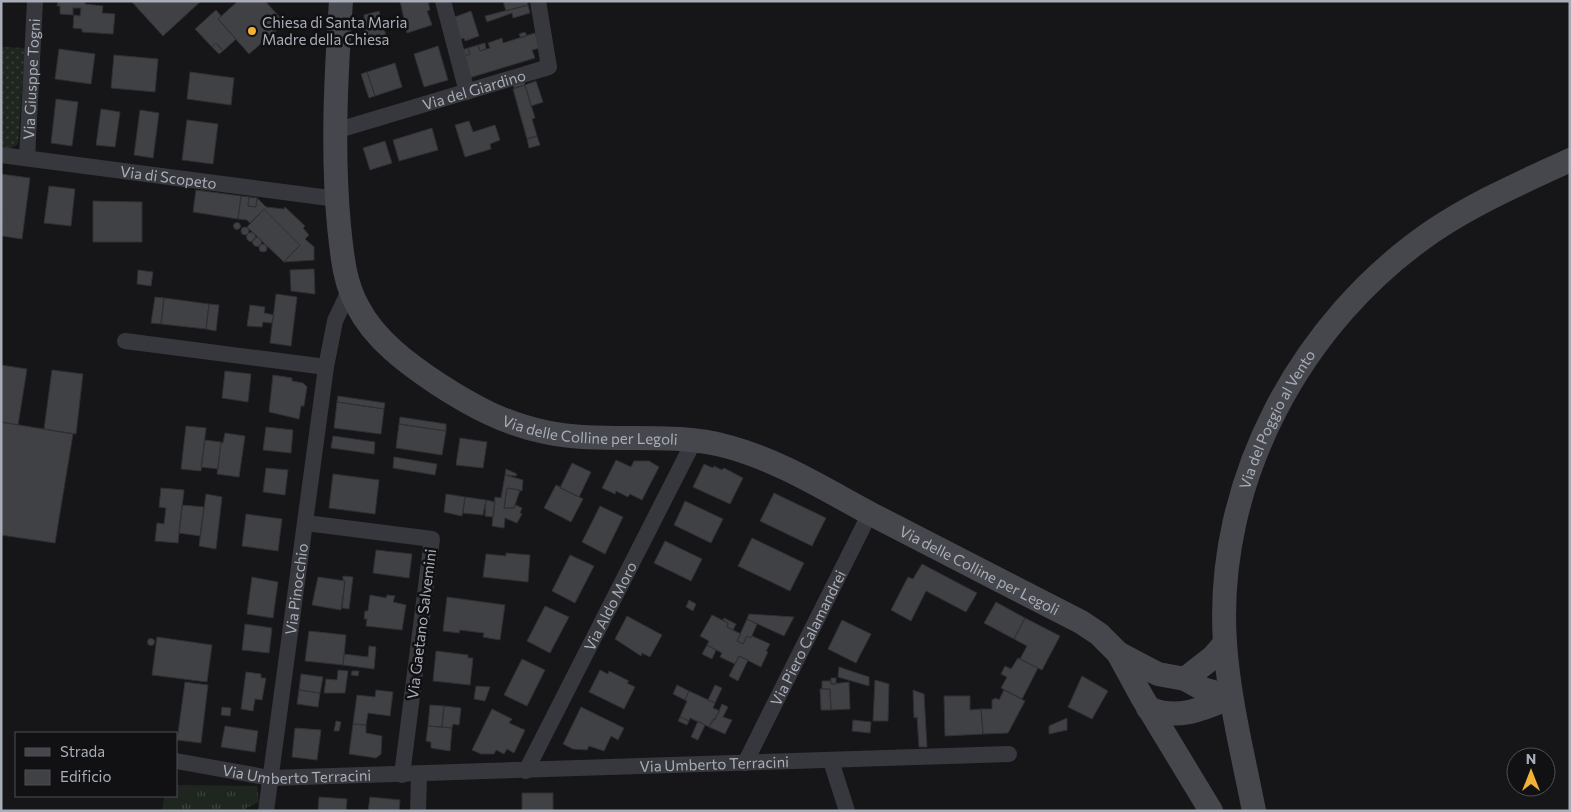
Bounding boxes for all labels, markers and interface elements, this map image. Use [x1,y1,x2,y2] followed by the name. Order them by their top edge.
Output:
[262,13,407,48] place label: Chiesa di Santa Maria Madre della Chiesa
[19,18,43,140] street label: Via Giusppe Togni
[246,25,258,37] marker: Chiesa di Santa Maria Madre della Chiesa
[420,66,528,113] street label: Via del Giardino
[119,162,218,192] street label: Via di Scopeto
[1235,346,1319,491] street label: Via del Poggio al Vento
[500,411,678,448] street label: Via delle Colline per Legoli
[897,522,1063,618] street label: Via delle Colline per Legoli
[281,542,311,636] street label: Via Pinocchio
[403,548,439,700] street label: Via Gaetano Salvemini
[580,559,640,654] street label: Via Aldo Moro
[766,567,849,709] street label: Via Piero Calamandrei
[15,732,178,797] legend
[60,742,105,760] text: Strada
[1506,747,1556,797] north arrow
[1526,750,1536,767] text: N
[639,752,789,775] street label: Via Umberto Terracini
[221,761,371,787] street label: Via Umberto Terracini
[60,767,111,785] text: Edificio

